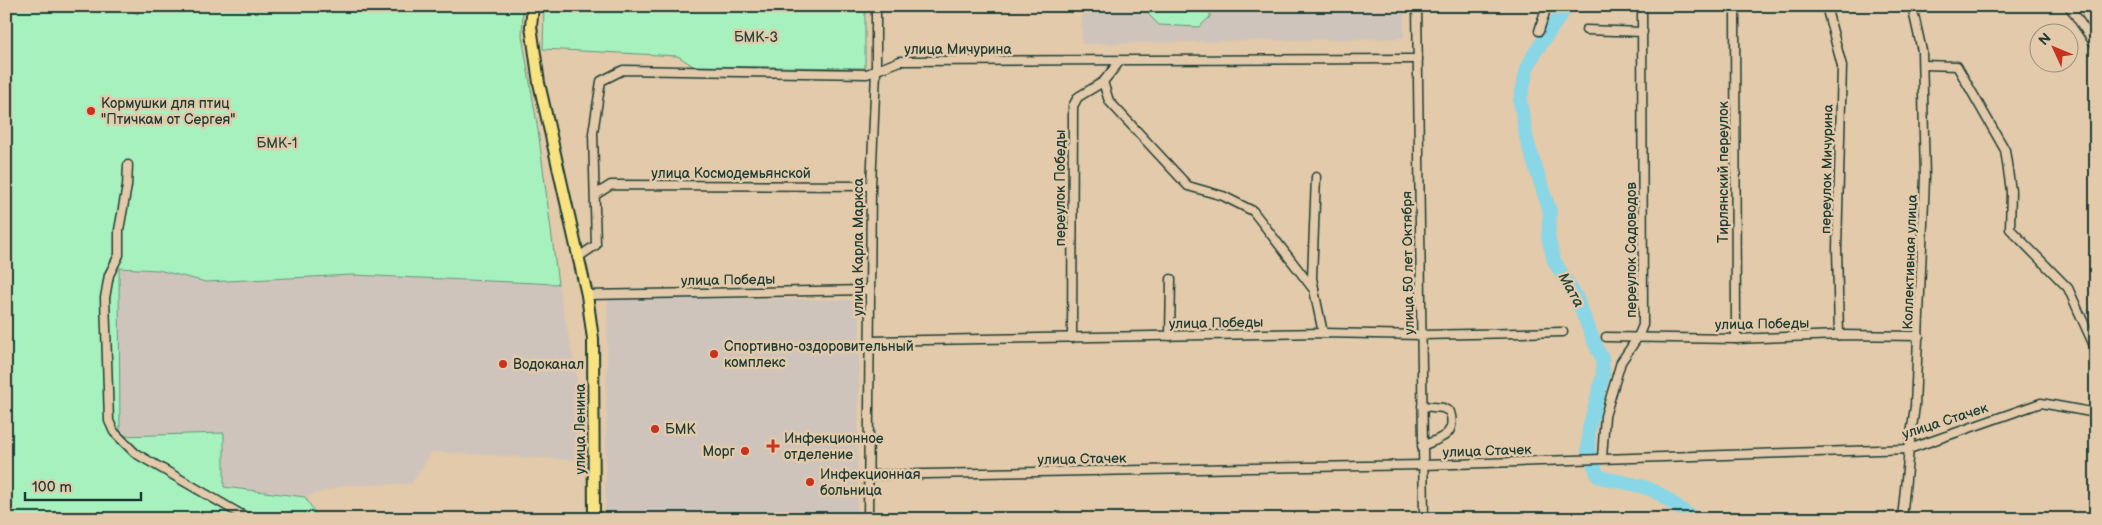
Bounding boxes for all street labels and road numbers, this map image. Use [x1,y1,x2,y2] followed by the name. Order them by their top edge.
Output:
[904,41,1013,58] street label: улица Мичурина
[1715,100,1732,243] street label: Тирлянский переулок
[1817,103,1837,234] street label: переулок Мичурина
[1052,130,1069,246] street label: переулок Победы
[651,165,811,182] street label: улица Космодемьянской
[850,177,867,316] street label: улица Карла Маркса
[1623,182,1640,318] street label: переулок Садоводов
[1398,191,1418,335] street label: улица 50 лет Октября
[1899,193,1921,330] street label: Коллективная улица
[681,271,775,289] street label: улица Победы
[1169,314,1263,332] street label: улица Победы
[1715,315,1809,333] street label: улица Победы
[572,383,589,475] street label: улица Ленина
[1900,399,1990,443] street label: улица Стачек
[1442,441,1532,461] street label: улица Стачек
[1037,450,1127,468] street label: улица Стачек

